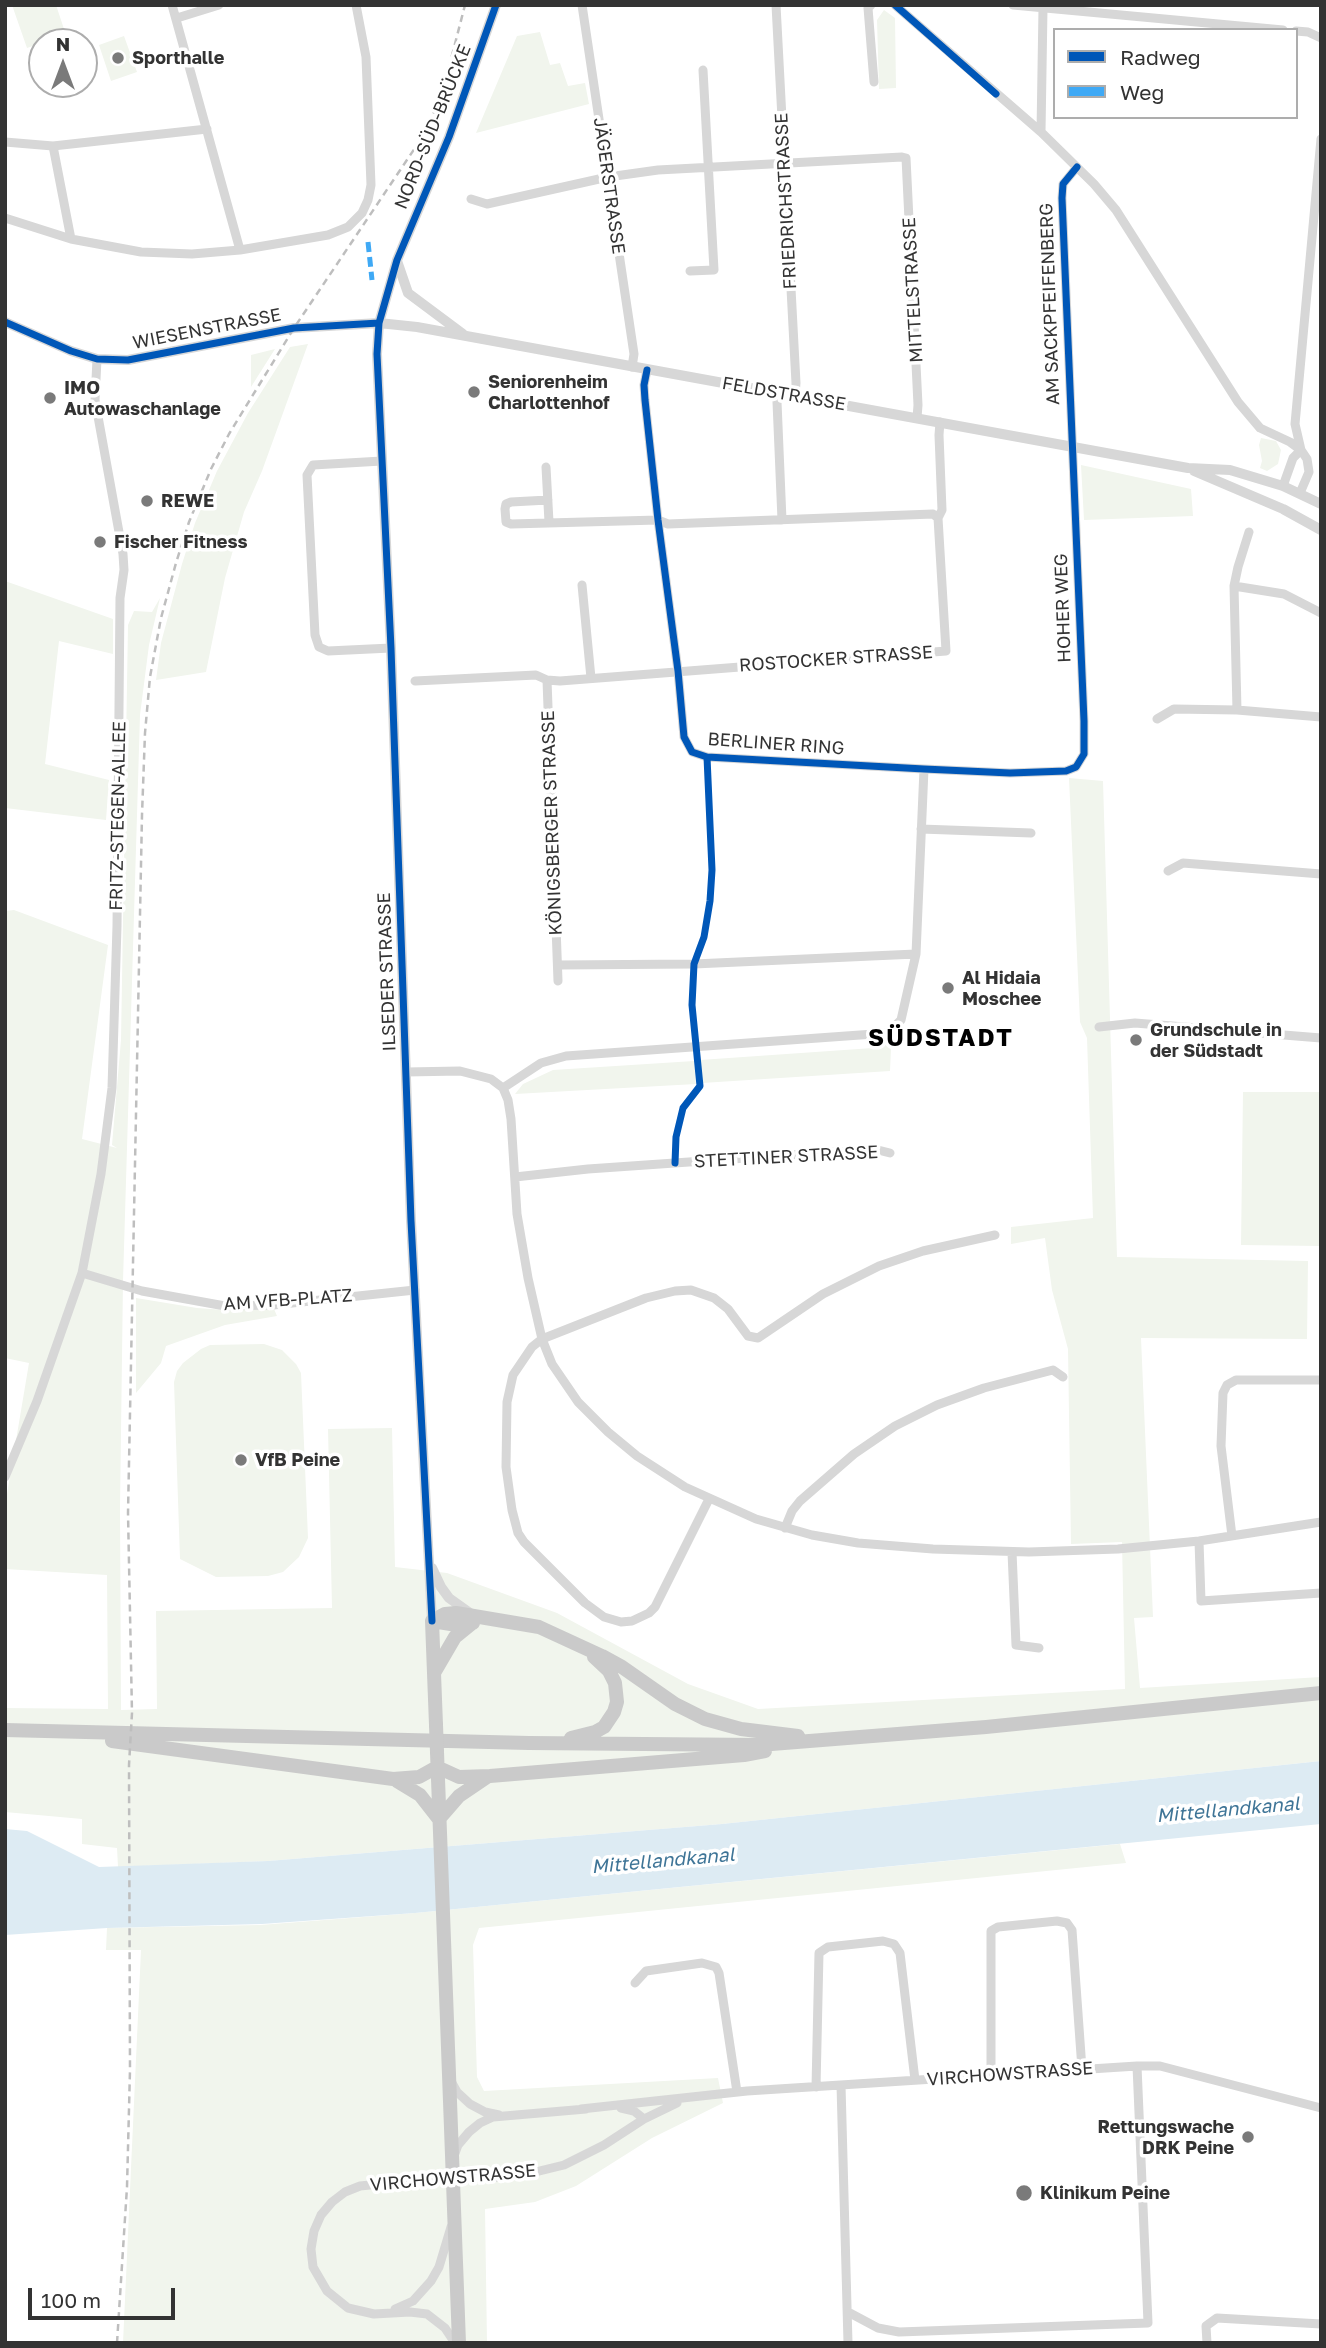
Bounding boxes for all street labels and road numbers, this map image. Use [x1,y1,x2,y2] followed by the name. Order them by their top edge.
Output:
[390,42,476,212] street label: NORD-SÜD-BRÜCKE
[771,112,801,290] street label: FRIEDRICHSTRASSE
[589,116,629,256] street label: JÄGERSTRASSE
[1036,203,1064,405] street label: AM SACKPFEIFENBERG
[898,217,928,363] street label: MITTELSTRASSE
[131,304,283,354] street label: WIESENSTRASSE
[720,372,848,416] street label: FELDSTRASSE
[1050,553,1076,663] street label: HOHER WEG
[738,641,934,677] street label: ROSTOCKER STRASSE
[537,710,567,936] street label: KÖNIGSBERGER STRASSE
[106,721,130,911] street label: FRITZ-STEGEN-ALLEE
[707,728,845,760] street label: BERLINER RING
[373,892,401,1052] street label: ILSEDER STRASSE
[693,1141,879,1173] street label: STETTINER STRASSE
[223,1285,353,1315] street label: AM VFB-PLATZ
[926,2057,1094,2091] street label: VIRCHOWSTRASSE
[369,2160,537,2196] street label: VIRCHOWSTRASSE

